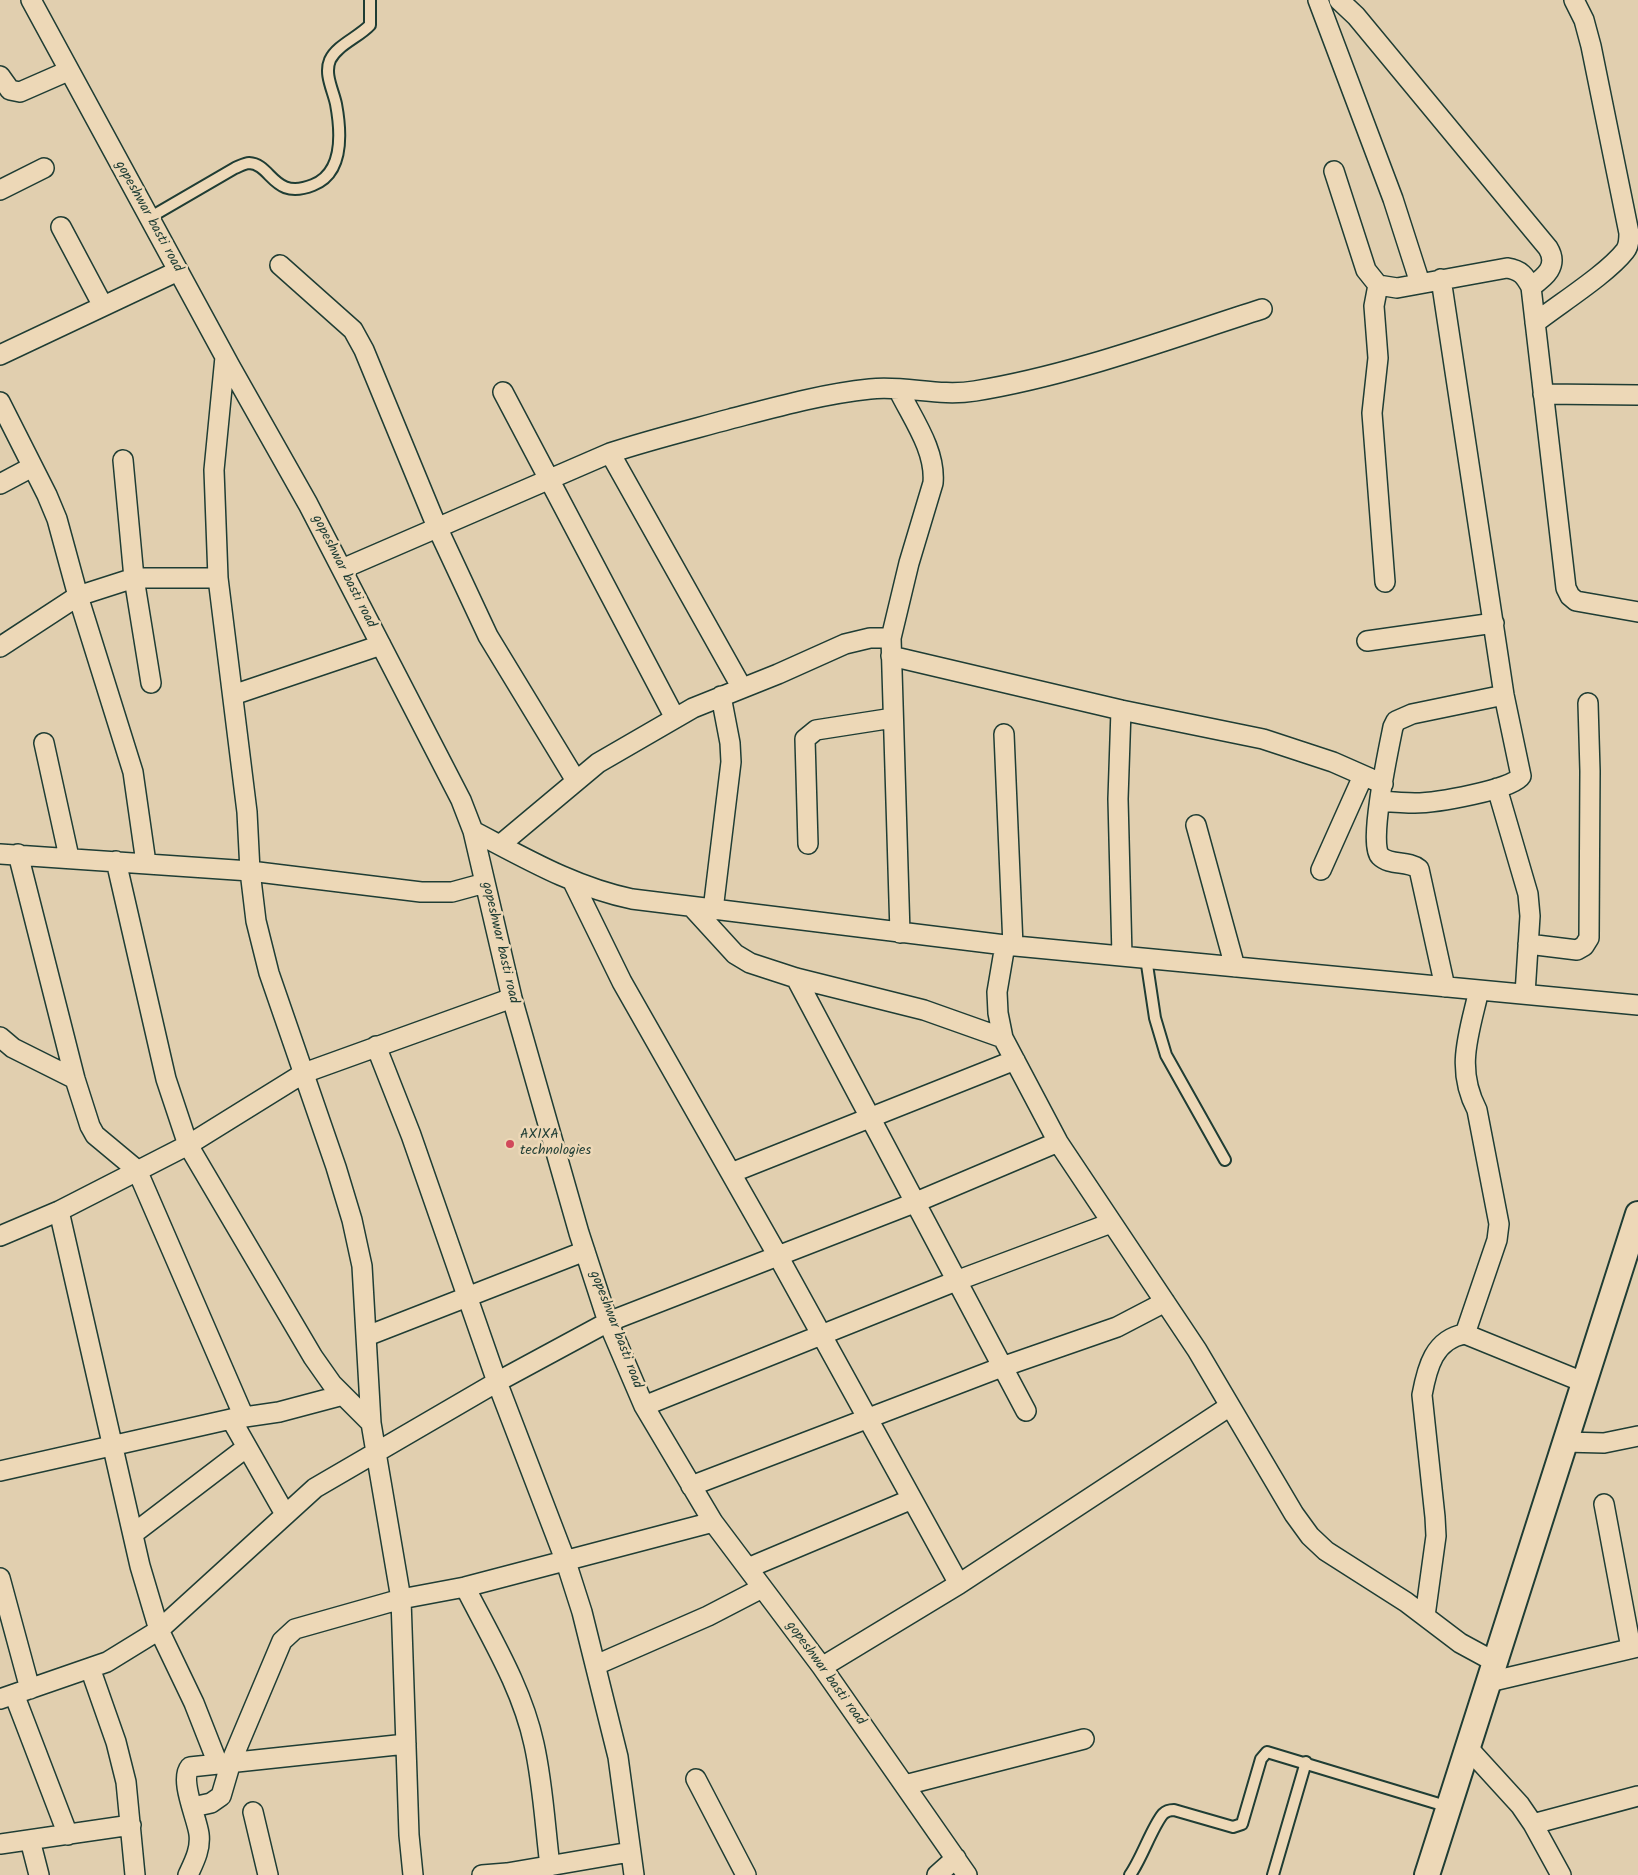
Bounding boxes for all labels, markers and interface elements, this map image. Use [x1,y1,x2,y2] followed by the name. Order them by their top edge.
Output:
[110,159,186,275] street label: gopeshwar basti road
[307,513,379,631] street label: gopeshwar basti road
[477,880,521,1006] street label: gopeshwar basti road
[520,1128,591,1160] place label: AXIXA technologies
[504,1138,516,1150] marker: AXIXA technologies
[585,1269,645,1391] street label: gopeshwar basti road
[782,1619,868,1729] street label: gopeshwar basti road

